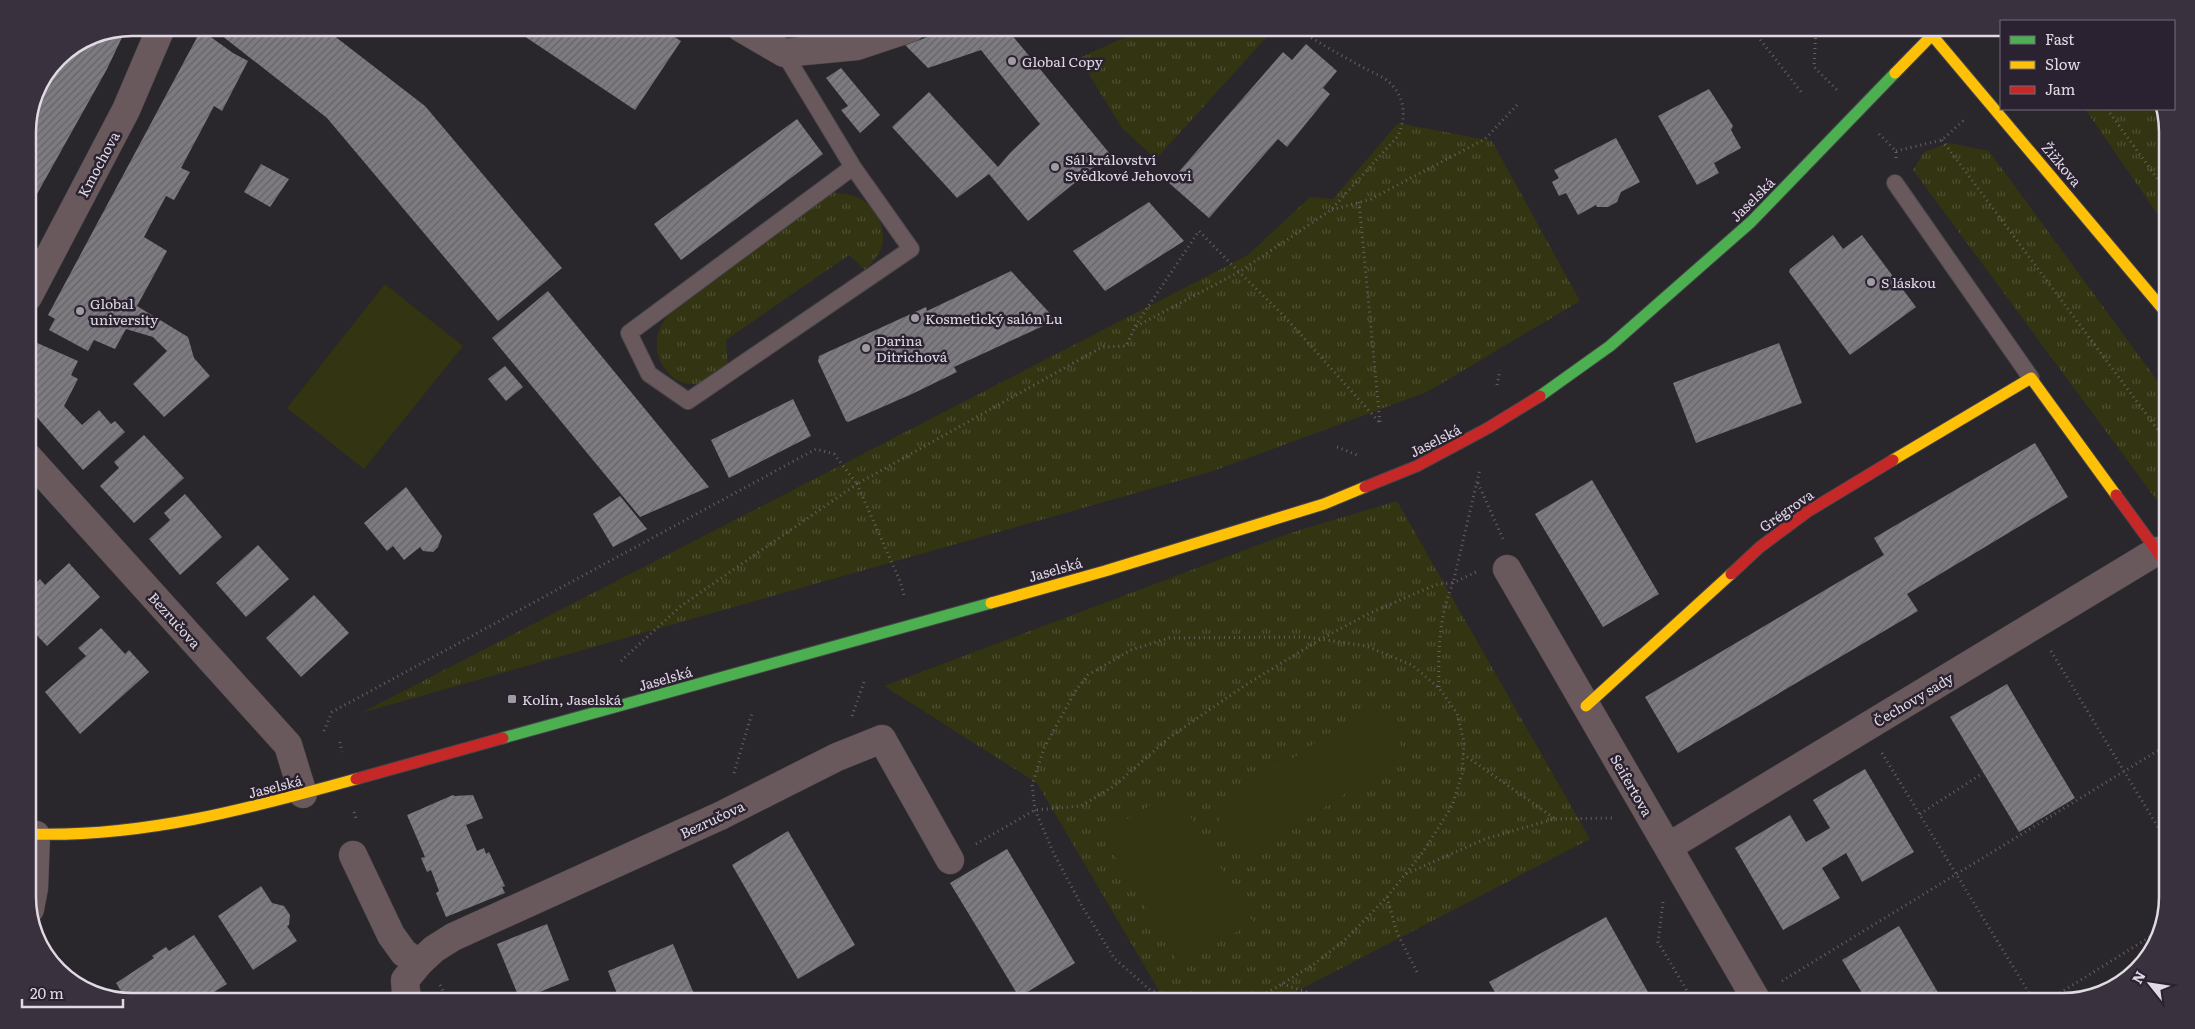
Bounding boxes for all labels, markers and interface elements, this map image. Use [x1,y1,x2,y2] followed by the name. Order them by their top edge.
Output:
[2000,20,2175,110] legend
[2045,27,2074,50] text: Fast
[1022,51,1104,71] place label: Global Copy
[2045,52,2080,75] text: Slow
[1006,55,1018,67] marker: Global Copy
[2045,77,2076,100] text: Jam
[72,127,124,200] street label: Kmochova
[2037,137,2087,191] street label: Žižkova
[1065,149,1192,185] place label: Sál království Svědkové Jehovovi
[1049,161,1061,173] marker: Sál království Svědkové Jehovovi
[1725,172,1779,226] street label: Jaselská
[1881,272,1936,292] place label: S láskou
[1865,276,1877,288] marker: S láskou
[90,293,159,329] place label: Global university
[74,305,86,317] marker: Global university
[925,308,1063,328] place label: Kosmetický salón Lu
[909,312,921,324] marker: Kosmetický salón Lu
[876,330,948,366] place label: Darina Ditrichová
[860,342,872,354] marker: Darina Ditrichová
[1406,418,1464,461] street label: Jaselská
[1755,484,1818,536] street label: Grégrova
[1026,552,1085,586] street label: Jaselská
[144,588,206,653] street label: Bezručova
[636,661,695,695] street label: Jaselská
[1869,667,1958,731] street label: Čechovy sady
[522,689,622,709] place label: Kolín, Jaselská
[506,693,518,705] marker: Kolín, Jaselská
[1606,750,1658,820] street label: Seifertova
[246,770,305,802] street label: Jaselská
[676,795,748,843] street label: Bezručova
[2125,959,2175,1009] north arrow
[2126,967,2150,987] text: N
[22,976,124,1008] scale bar
[30,981,64,1004] text: 20 m

